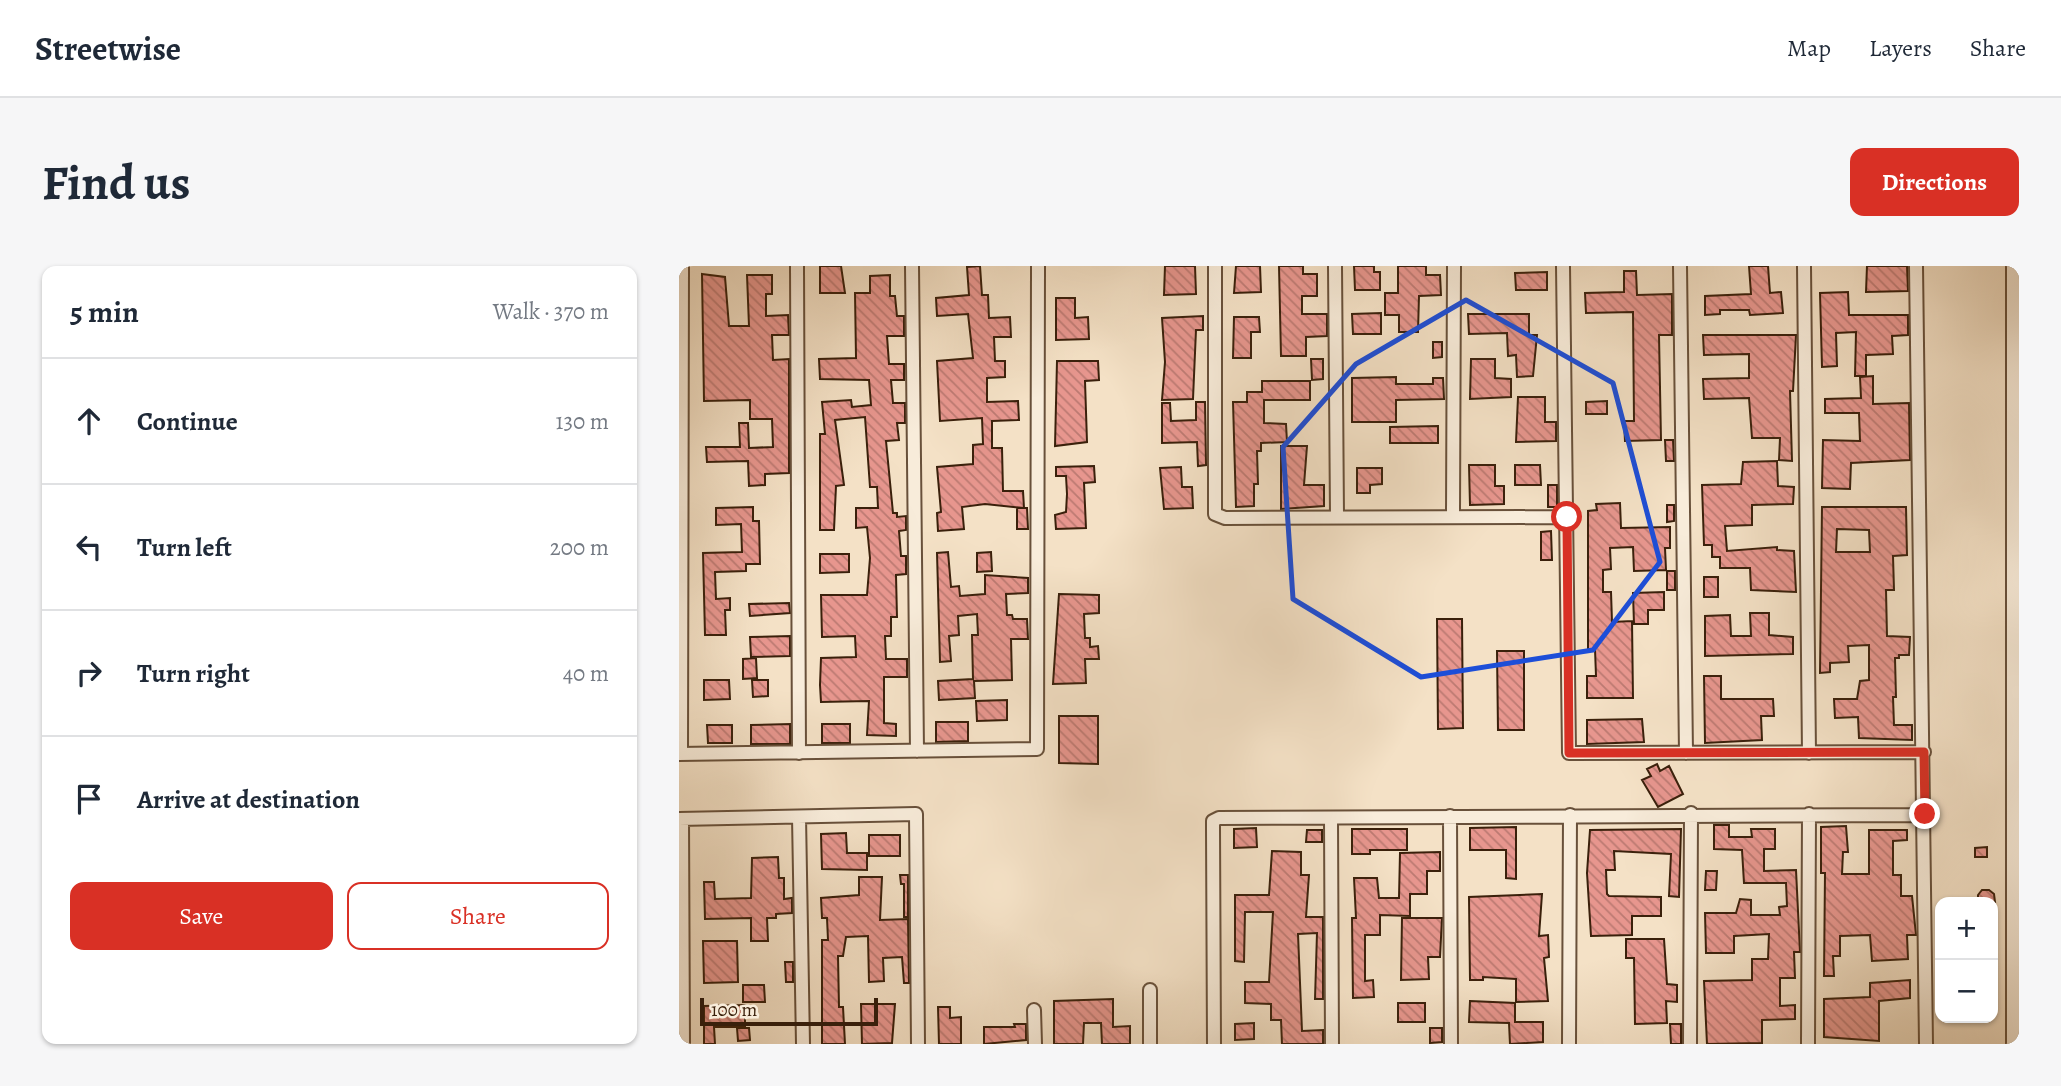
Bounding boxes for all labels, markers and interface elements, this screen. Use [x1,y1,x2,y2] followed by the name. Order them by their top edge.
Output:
[35,26,181,71] text: Streetwise
[1787,32,1831,64] text: Map
[1869,32,1932,64] text: Layers
[1970,32,2026,64] text: Share
[1850,148,2019,216] button: Directions
[42,149,190,216] text: Find us
[70,292,139,332] text: 5 min
[493,296,609,327] text: Walk · 370 m
[70,402,108,440] icon: ahead
[137,404,238,439] text: Continue
[556,406,609,437] text: 130 m
[1551,501,1582,532] route start
[70,528,108,566] icon: left
[137,530,232,565] text: Turn left
[550,532,609,563] text: 200 m
[70,654,108,692] icon: right
[137,656,250,691] text: Turn right
[563,658,609,689] text: 40 m
[70,780,108,818] icon: arrive
[137,782,360,817] text: Arrive at destination
[1909,798,1940,829] route end
[70,882,333,950] button: Save
[347,882,609,950] button: Share
[1935,897,1998,1023] map controls
[1935,897,1998,960] button: +
[1935,960,1998,1023] button: −
[700,995,879,1027] scale bar
[711,997,757,1023] text: 100 m

